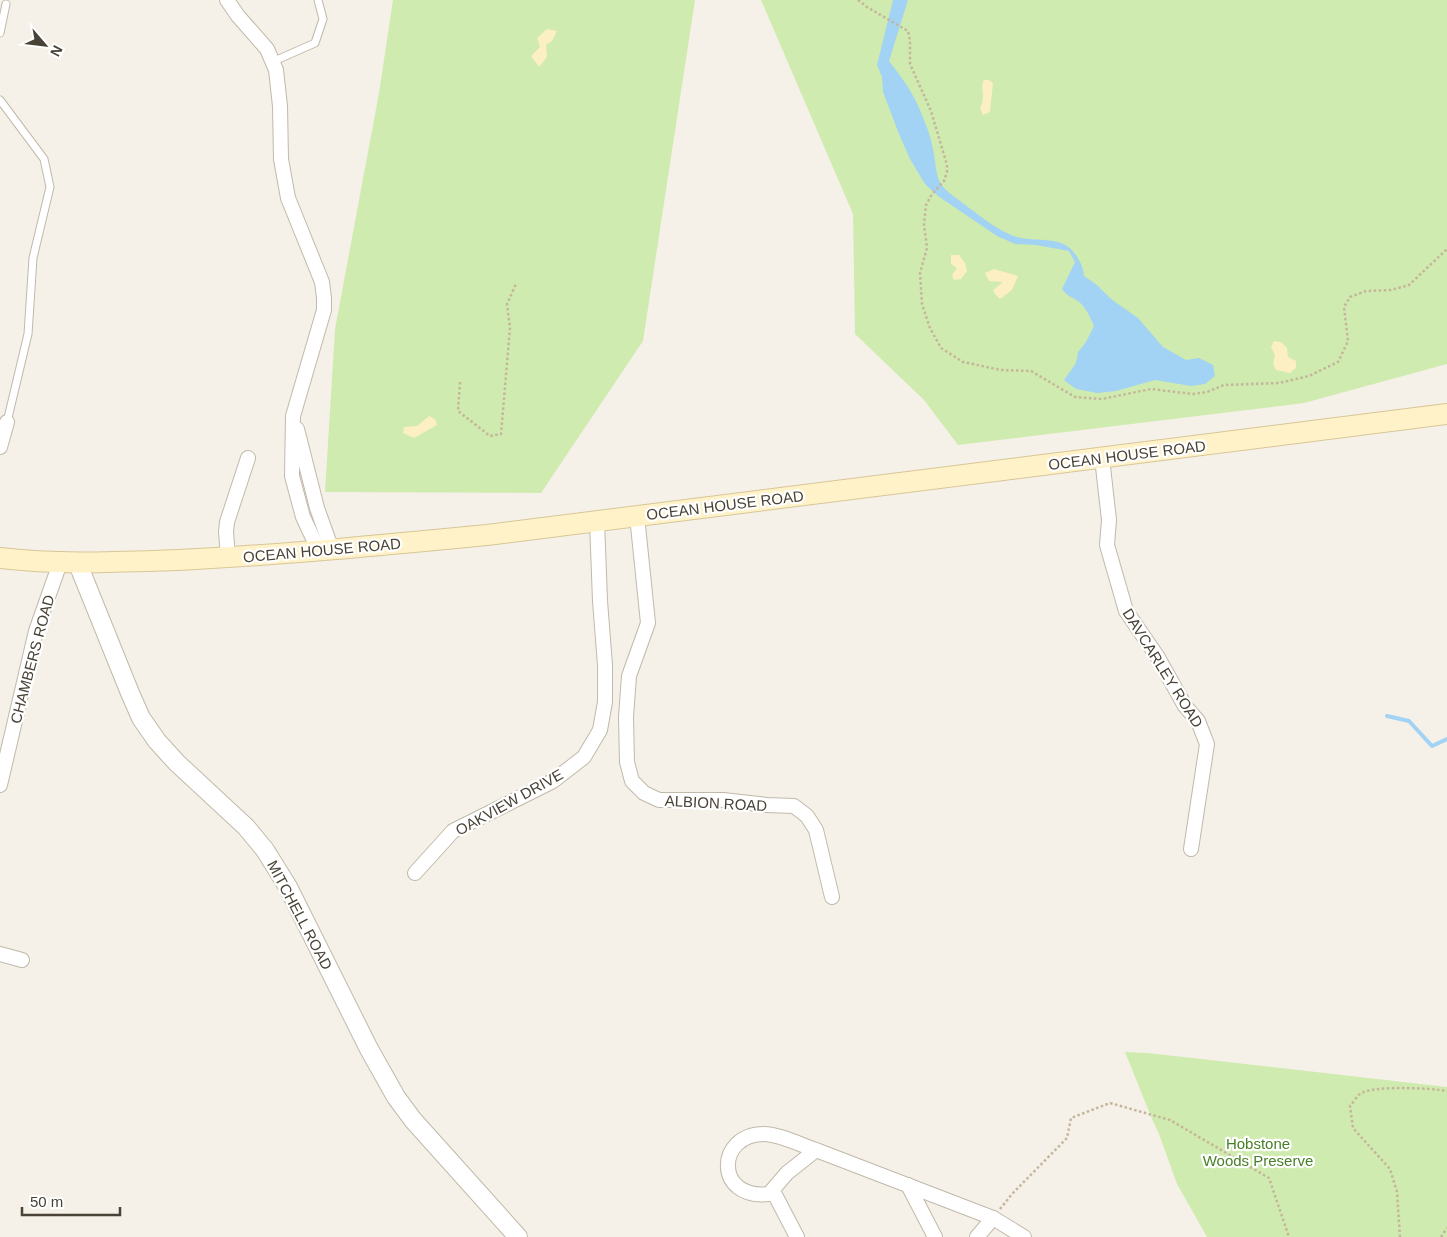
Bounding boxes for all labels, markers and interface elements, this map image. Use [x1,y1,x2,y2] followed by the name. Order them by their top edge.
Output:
[20,20,70,70] north arrow
[47,43,66,59] text: N
[1047,437,1207,473] street label: OCEAN HOUSE ROAD
[645,487,805,523] street label: OCEAN HOUSE ROAD
[242,535,402,565] street label: OCEAN HOUSE ROAD
[7,593,57,725] street label: CHAMBERS ROAD
[1119,605,1207,731] street label: DAVCARLEY ROAD
[452,765,566,839] street label: OAKVIEW DRIVE
[664,792,768,814] street label: ALBION ROAD
[264,858,336,973] street label: MITCHELL ROAD
[1203,1135,1313,1169] park label: Hobstone Woods Preserve
[22,1184,120,1216] scale bar
[30,1193,63,1210] text: 50 m

